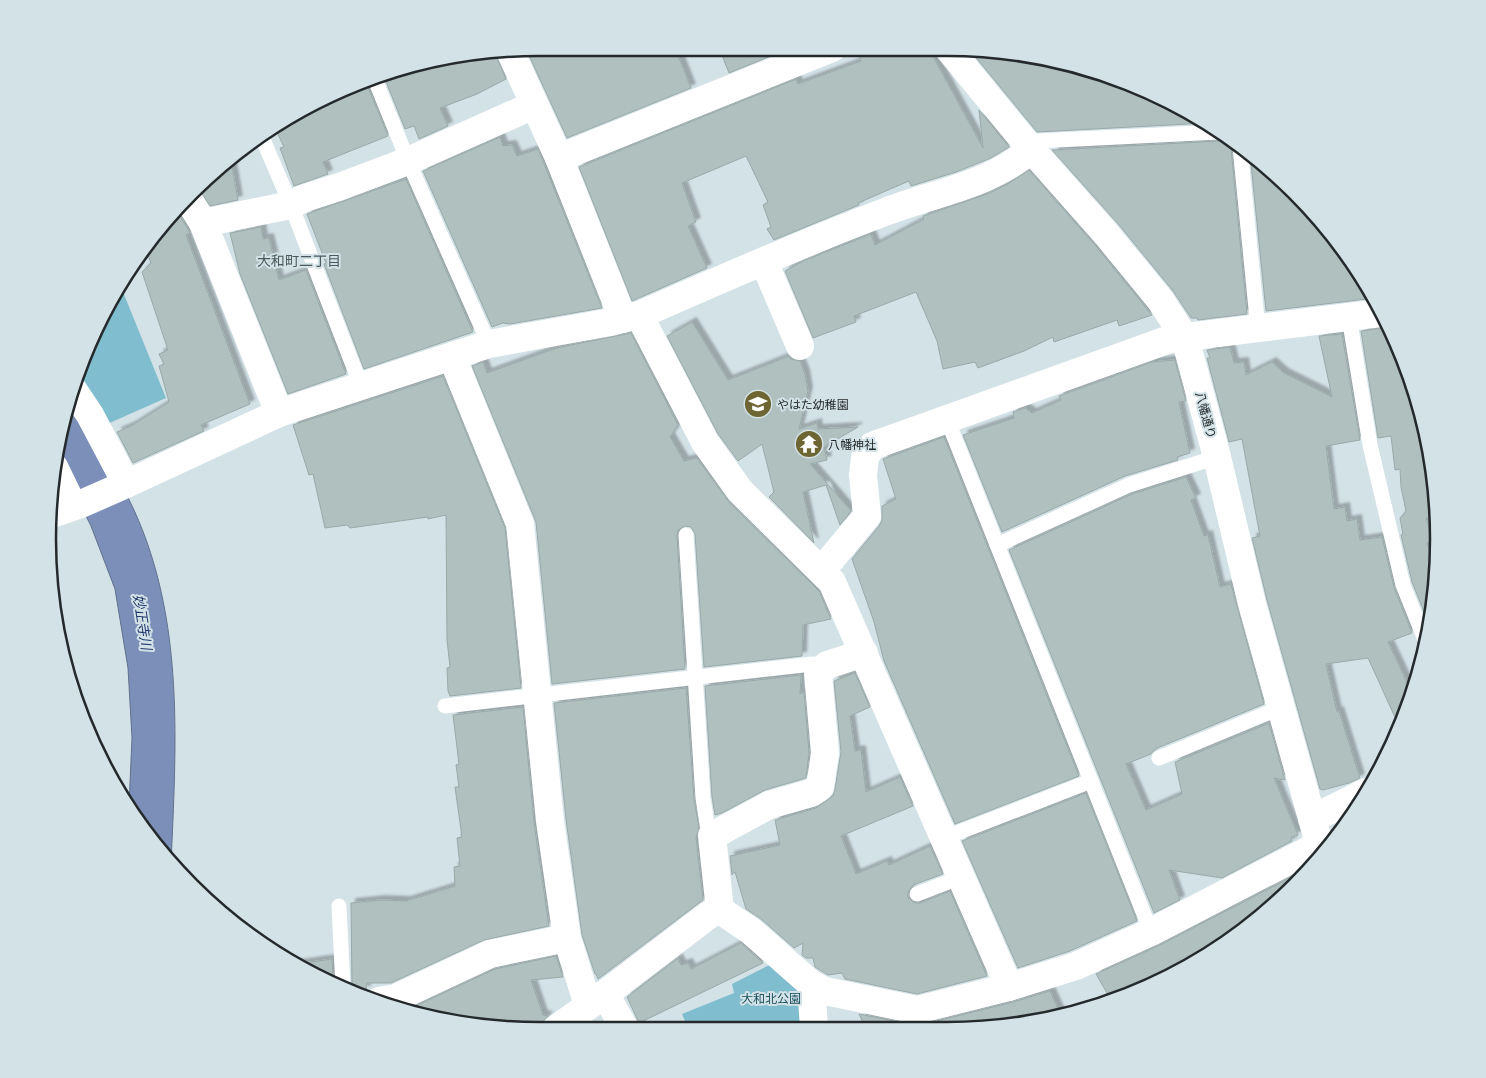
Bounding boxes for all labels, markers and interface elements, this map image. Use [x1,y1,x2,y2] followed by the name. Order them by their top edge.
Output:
[257,250,341,271] district label: 大和町二丁目
[743,389,773,419] school or university icon: やはた幼稚園
[1191,389,1221,441] street label: 八幡通り
[777,395,849,414] place label: やはた幼稚園
[794,429,824,459] temple icon: 八幡神社
[828,435,876,454] place label: 八幡神社
[128,593,158,653] water label: 妙正寺川
[741,989,801,1008] park label: 大和北公園

